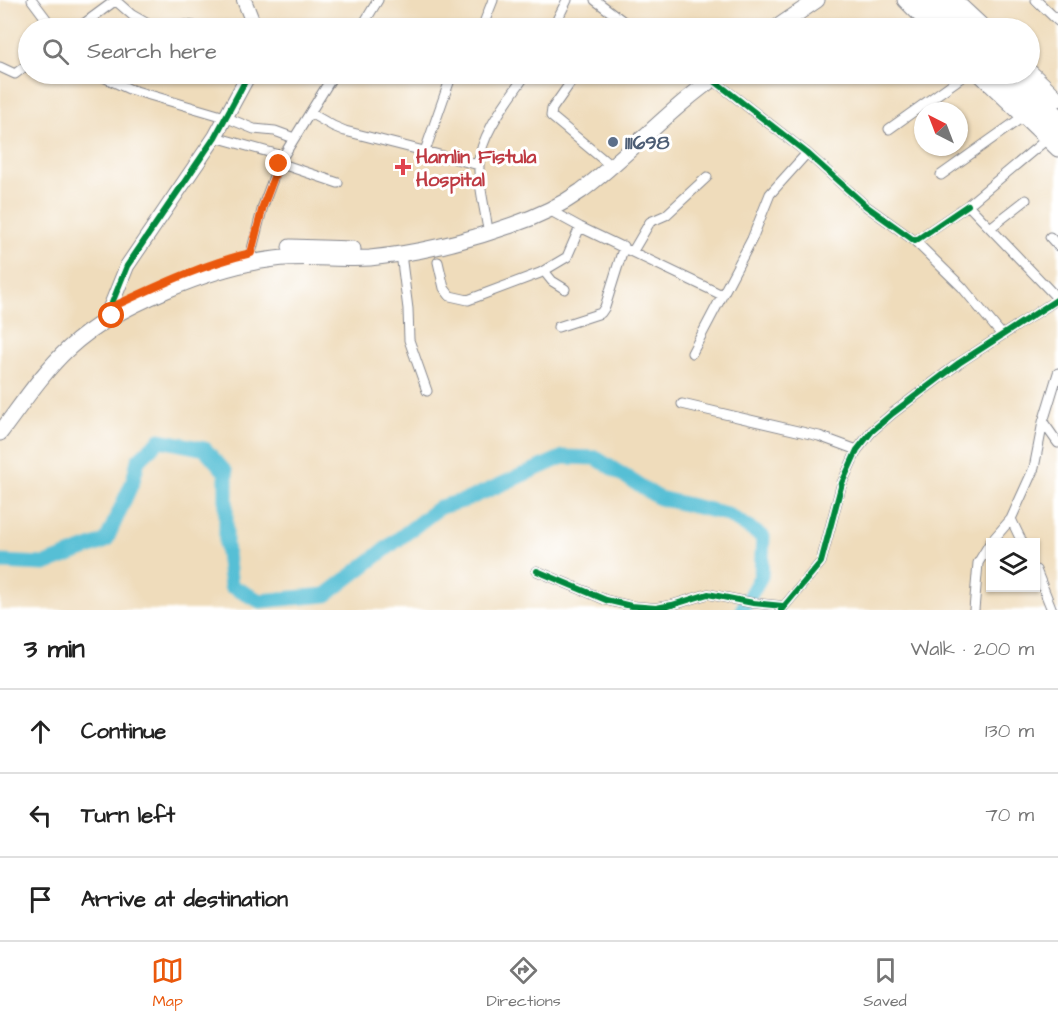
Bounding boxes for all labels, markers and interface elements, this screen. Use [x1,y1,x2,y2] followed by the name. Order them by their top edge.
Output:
[18,18,1040,84] search box
[39,35,72,68] icon: search
[87,36,217,67] text: Search here
[914,102,968,156] north arrow
[625,129,670,157] place label: 111698
[606,135,620,149] marker: 111698
[416,143,537,194] place label: Hamlin Fistula Hospital
[265,150,291,176] route end
[394,158,412,176] marker: Hamlin Fistula Hospital
[98,302,124,328] route start
[986,538,1040,592] map controls
[986,538,1040,592] button: layers
[24,631,85,667] text: 3 min
[911,635,1034,663] text: Walk · 200 m
[24,715,57,748] icon: ahead
[81,716,166,747] text: Continue
[985,717,1034,745] text: 130 m
[24,799,57,832] icon: left
[81,800,175,831] text: Turn left
[986,801,1034,829] text: 70 m
[24,883,57,916] icon: arrive
[81,884,288,915] text: Arrive at destination
[151,954,184,1012] tab: Map
[487,954,561,1012] tab: Directions
[863,954,907,1012] tab: Saved

